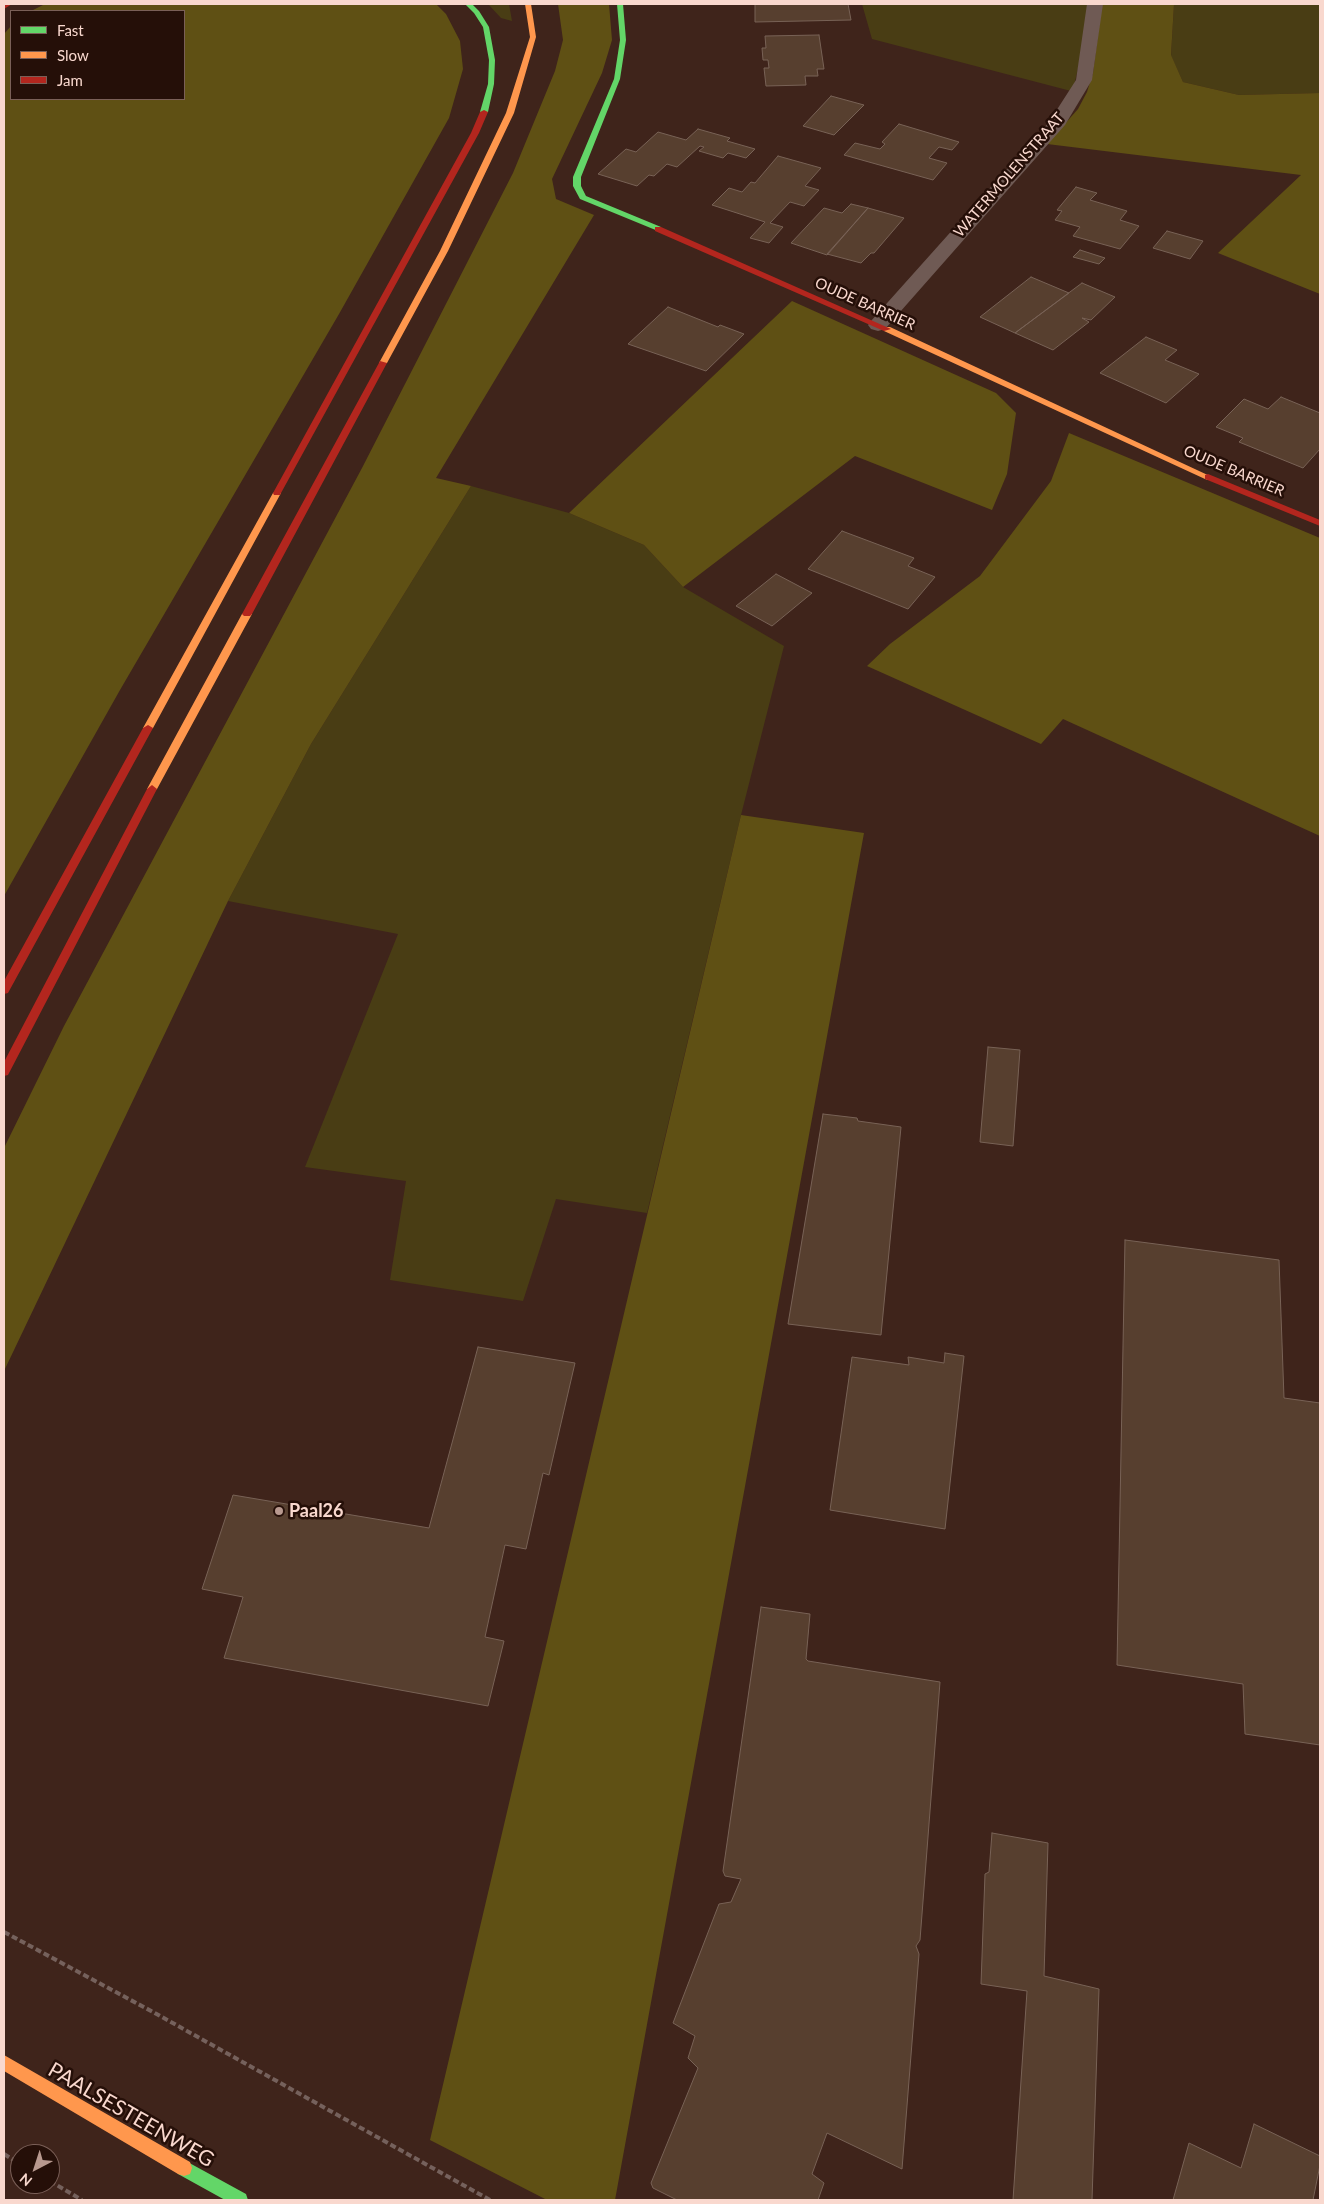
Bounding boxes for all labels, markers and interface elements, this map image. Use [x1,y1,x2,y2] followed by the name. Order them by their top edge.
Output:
[10,10,185,100] legend
[57,21,84,39] text: Fast
[57,46,89,64] text: Slow
[57,71,83,89] text: Jam
[950,109,1068,241] street label: WATERMOLENSTRAAT
[812,274,918,334] street label: OUDE BARRIER
[1181,442,1287,500] street label: OUDE BARRIER
[289,1500,343,1522] place label: Paal26
[273,1505,285,1517] marker: Paal26
[44,2057,218,2173] street label: PAALSESTEENWEG
[10,2144,60,2194] north arrow
[16,2170,35,2190] text: N

